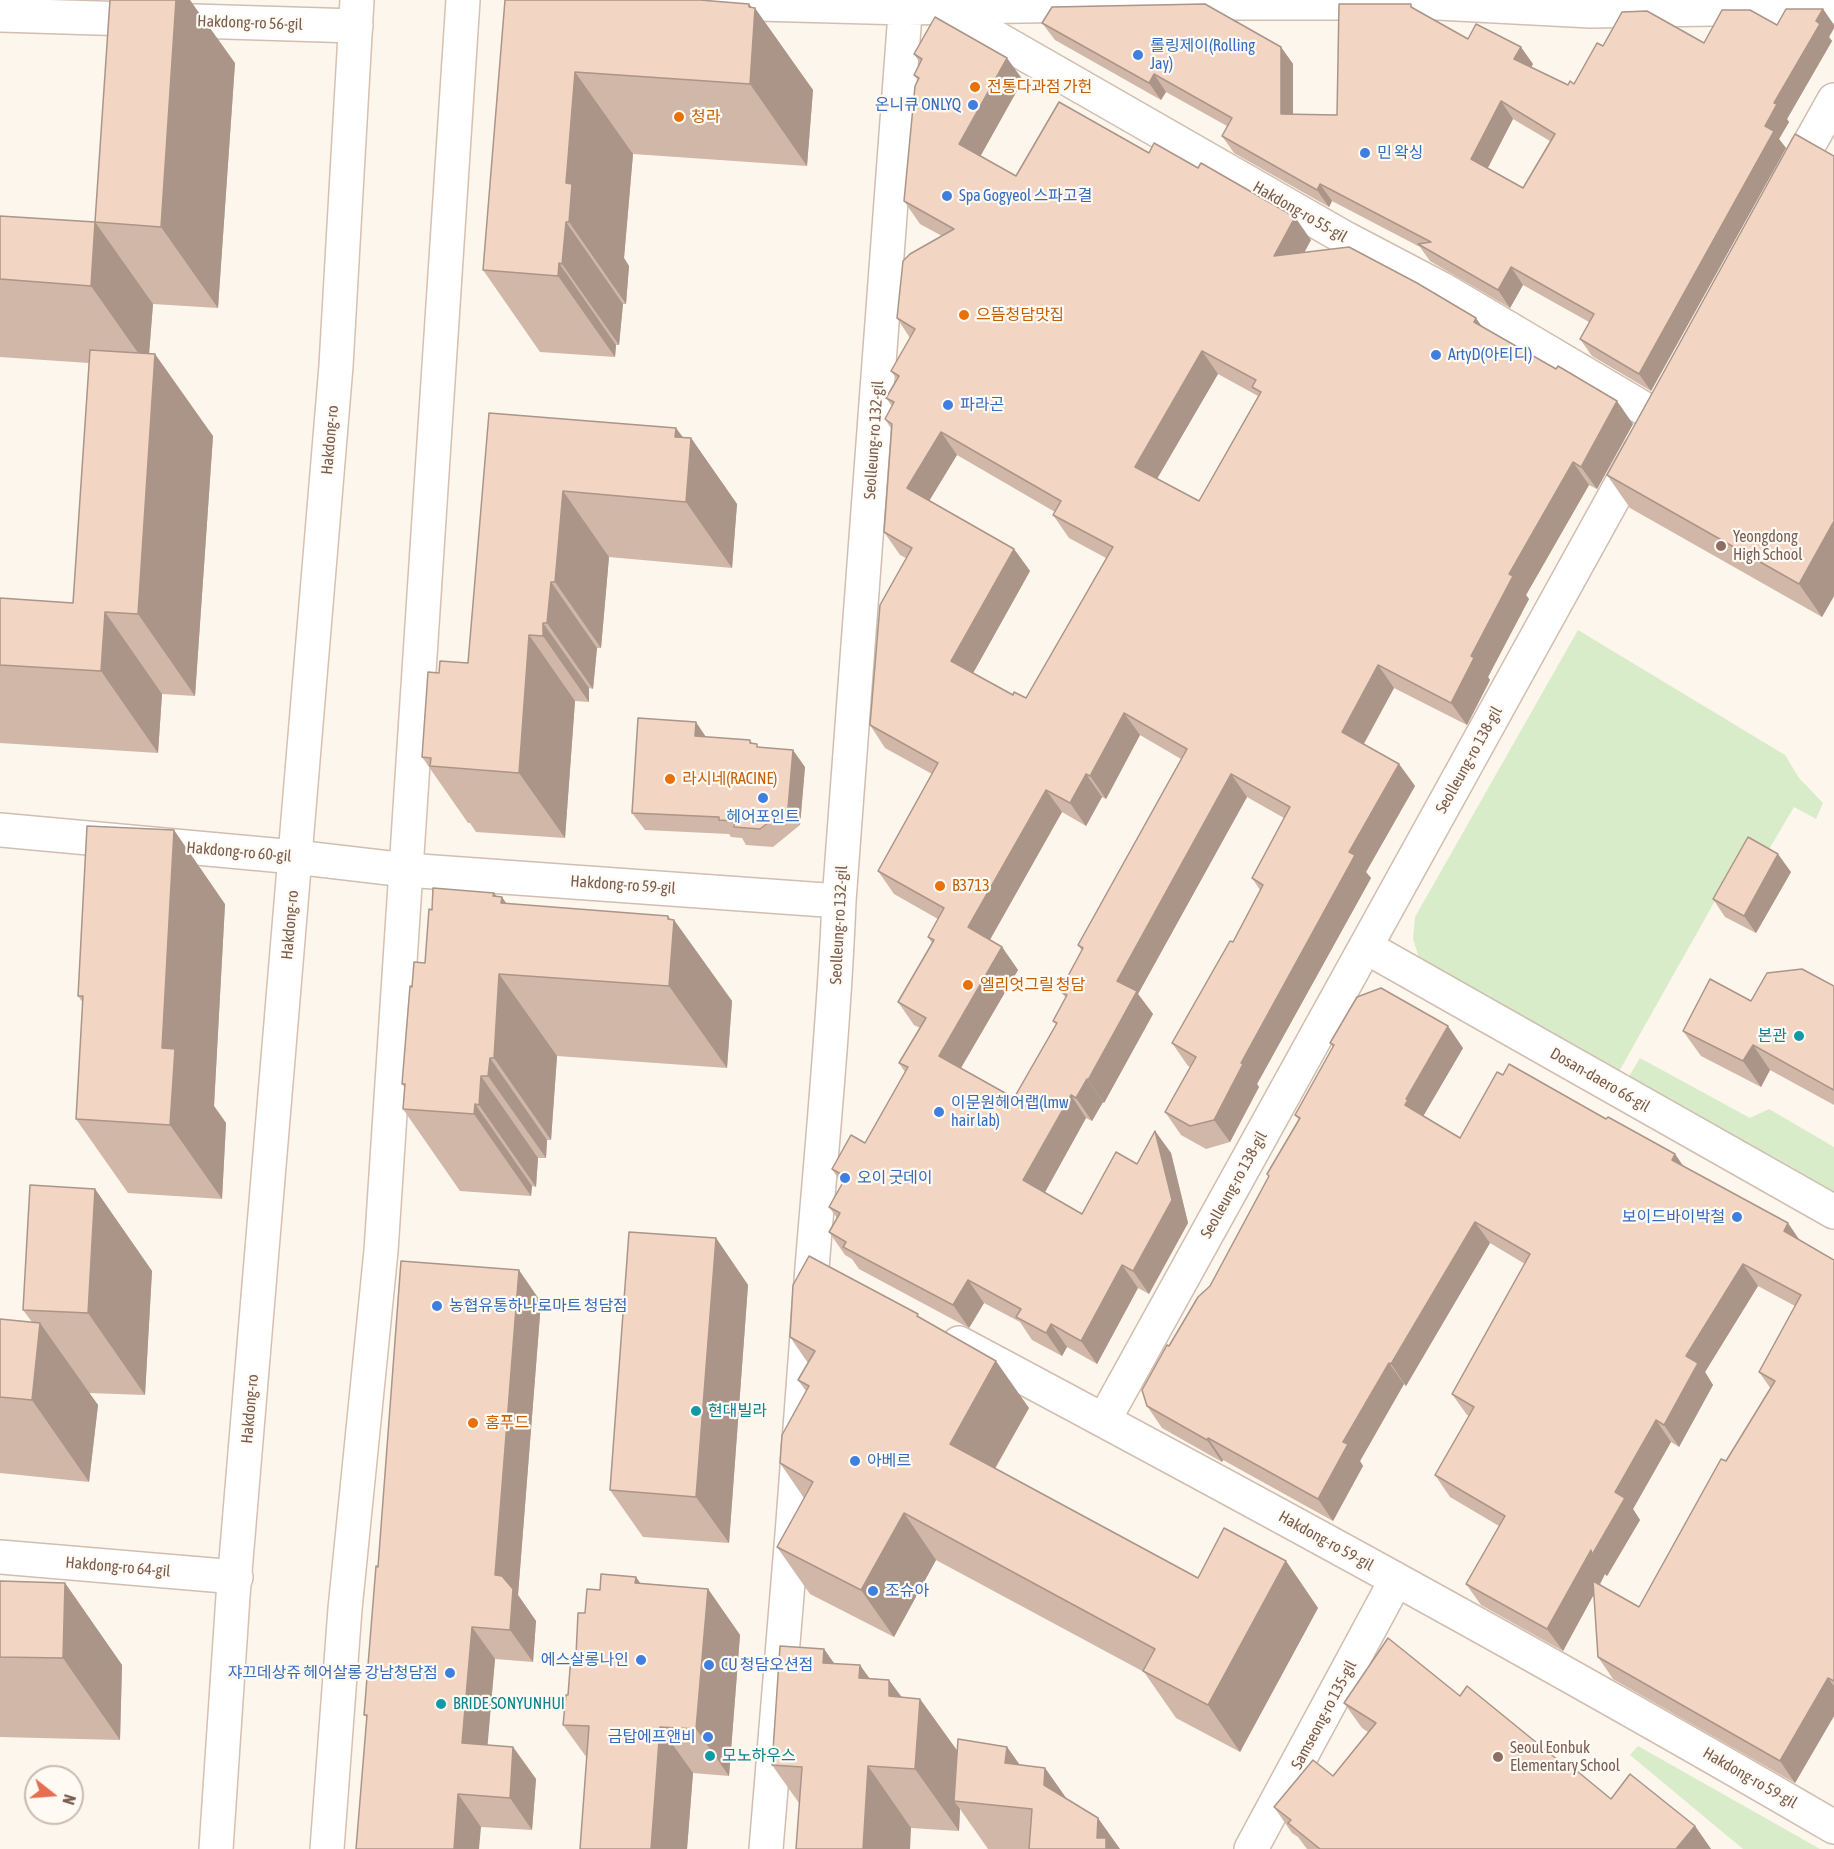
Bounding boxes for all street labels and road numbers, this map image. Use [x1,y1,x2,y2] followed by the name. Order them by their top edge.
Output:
[197,12,303,34] street label: Hakdong-ro 56-gil
[1250,177,1350,247] street label: Hakdong-ro 55-gil
[860,380,888,500] street label: Seolleung-ro 132-gil
[317,405,343,475] street label: Hakdong-ro
[1432,703,1506,817] street label: Seolleung-ro 138-gil
[186,838,292,866] street label: Hakdong-ro 60-gil
[826,865,852,985] street label: Seolleung-ro 132-gil
[570,872,676,898] street label: Hakdong-ro 59-gil
[277,890,303,960] street label: Hakdong-ro
[1547,1044,1653,1116] street label: Dosan-daero 66-gil
[1197,1128,1271,1242] street label: Seolleung-ro 138-gil
[237,1374,263,1444] street label: Hakdong-ro
[1275,1507,1377,1575] street label: Hakdong-ro 59-gil
[65,1553,171,1581] street label: Hakdong-ro 64-gil
[1287,1657,1361,1773] street label: Samseong-ro 135-gil
[1700,1743,1800,1813] street label: Hakdong-ro 59-gil

